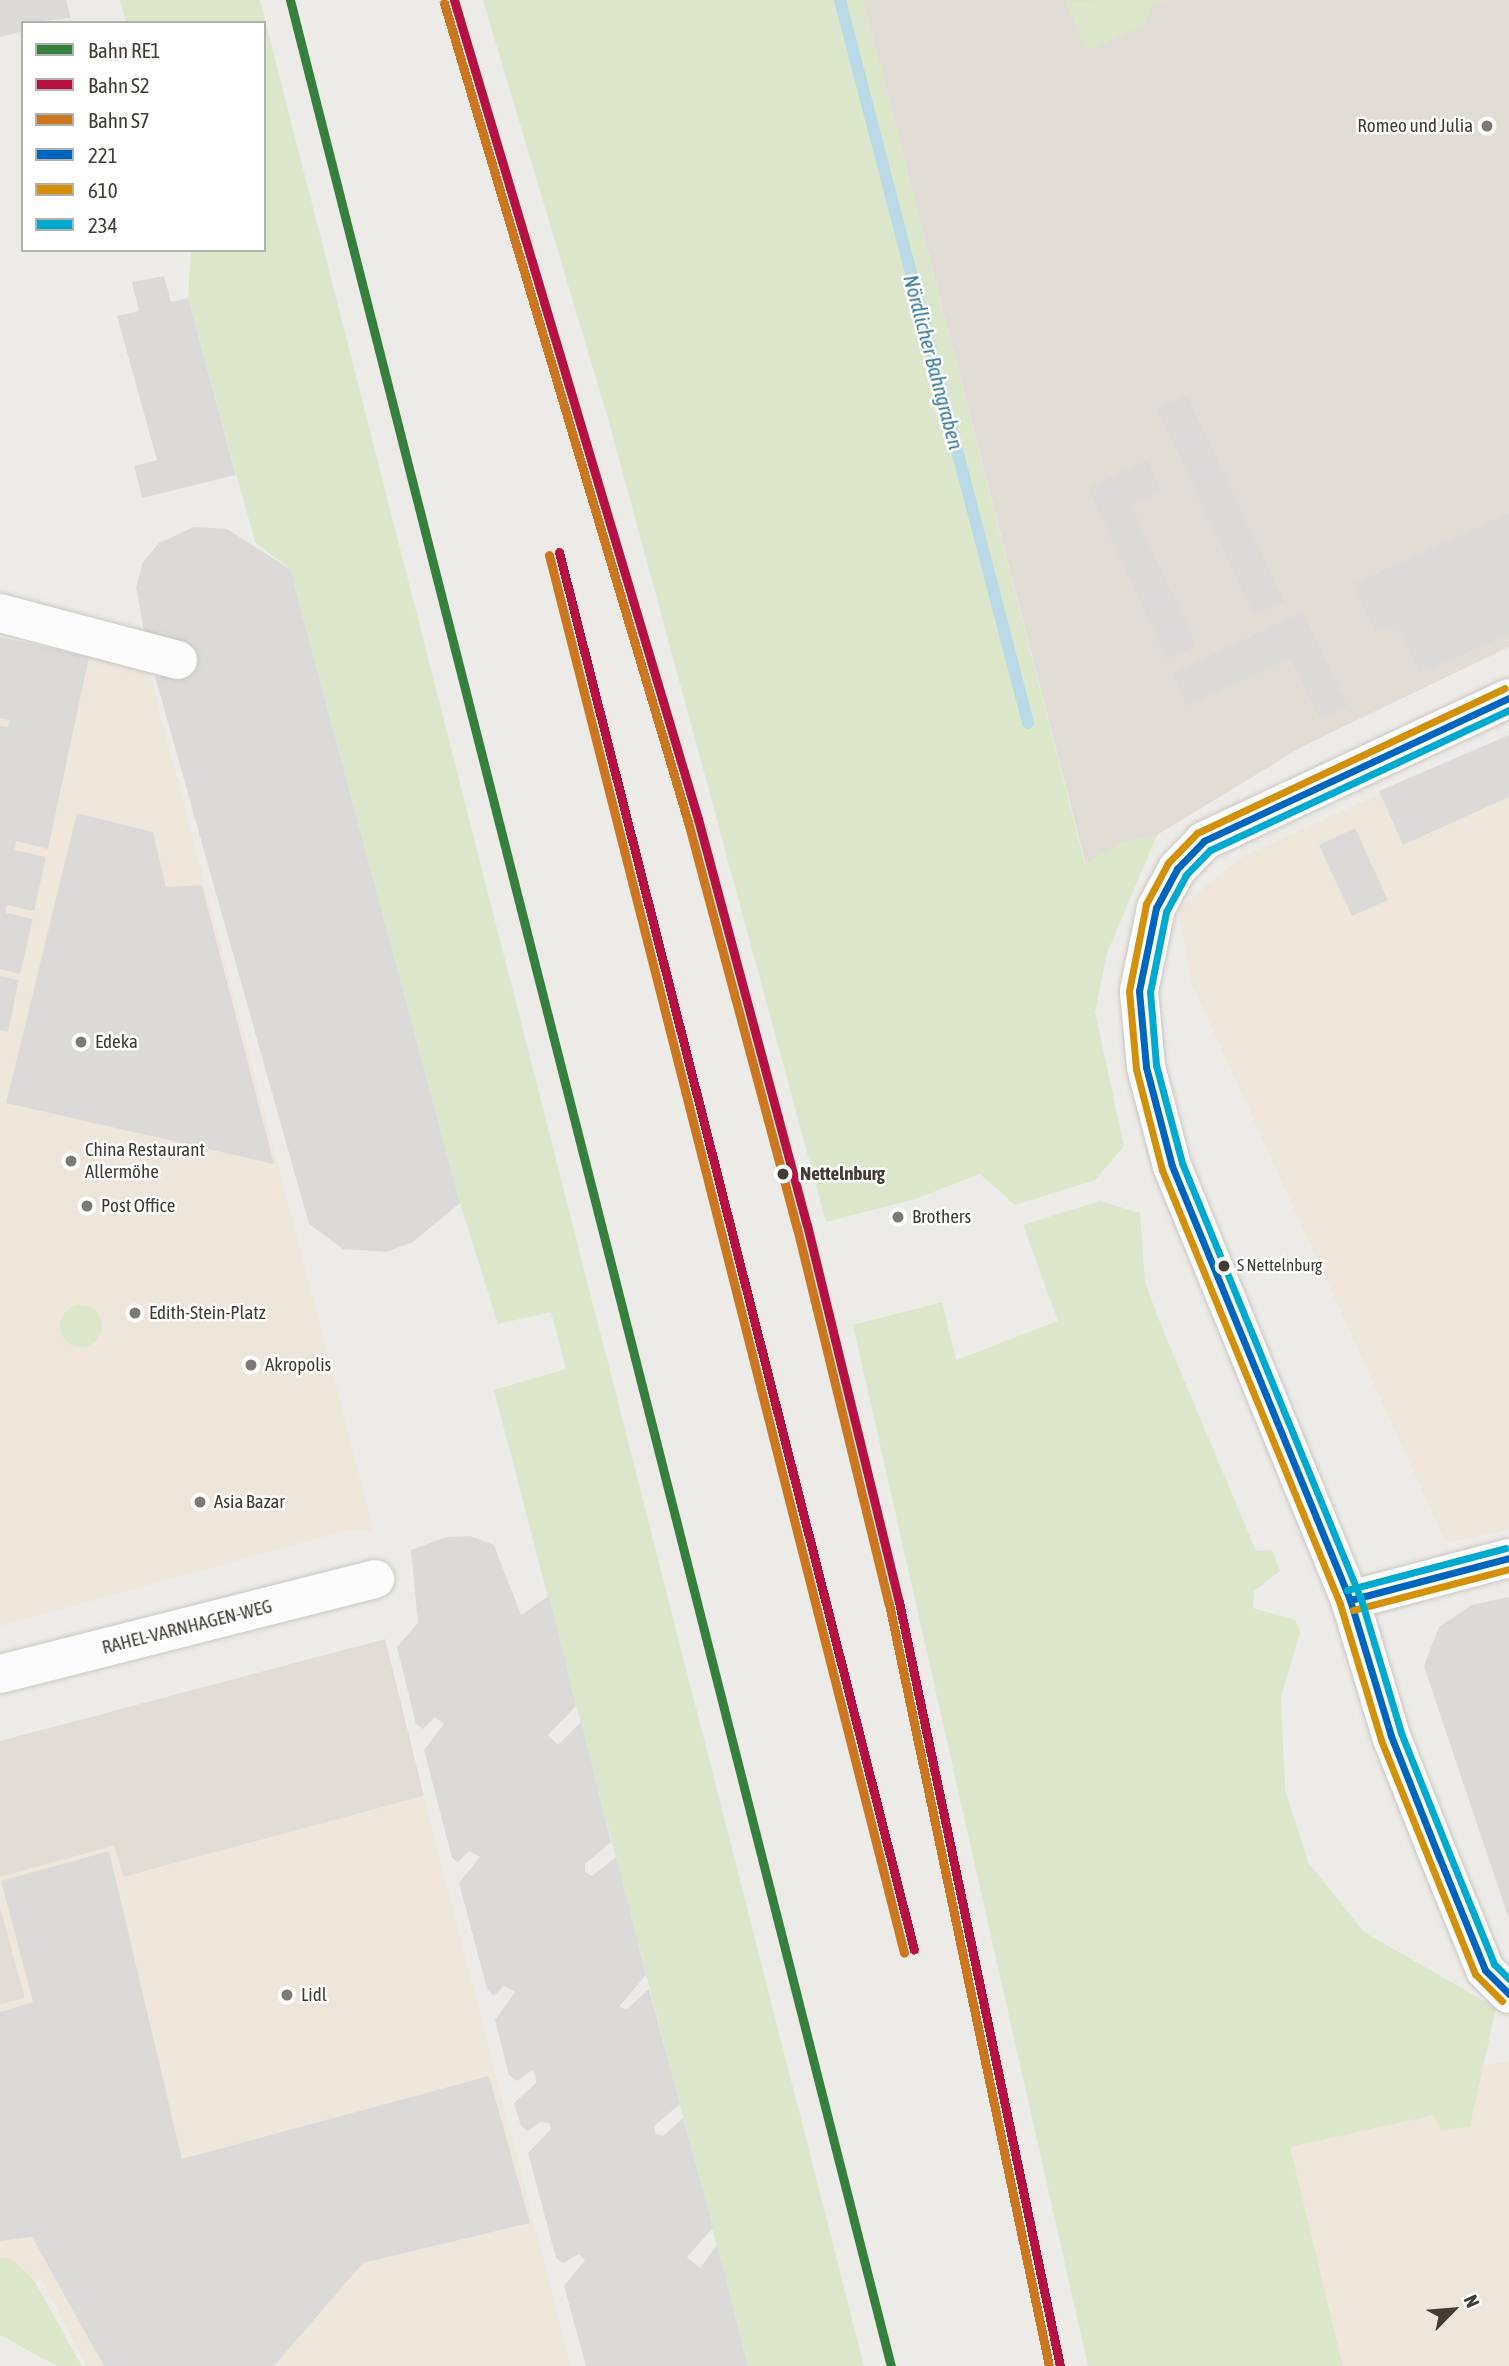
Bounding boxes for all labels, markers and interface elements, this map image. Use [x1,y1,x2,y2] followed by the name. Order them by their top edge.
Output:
[21,21,266,252] legend
[88,38,160,62] text: Bahn RE1
[88,73,150,97] text: Bahn S2
[88,108,150,132] text: Bahn S7
[1357,115,1473,137] place label: Romeo und Julia
[1479,118,1495,134] marker: Romeo und Julia
[88,143,118,167] text: 221
[88,178,118,202] text: 610
[88,213,118,237] text: 234
[899,272,969,452] water label: Nördlicher Bahngraben
[95,1031,138,1053] place label: Edeka
[73,1034,89,1050] marker: Edeka
[85,1139,205,1183] place label: China Restaurant Allermöhe
[63,1153,79,1169] marker: China Restaurant Allermöhe
[772,1163,794,1185] marker: Nettelnburg
[800,1163,885,1185] place label: Nettelnburg
[101,1195,175,1217] place label: Post Office
[79,1198,95,1214] marker: Post Office
[912,1206,971,1228] place label: Brothers
[890,1209,906,1225] marker: Brothers
[1237,1256,1322,1276] place label: S Nettelnburg
[1217,1259,1231,1273] marker: S Nettelnburg
[149,1302,266,1324] place label: Edith-Stein-Platz
[127,1305,143,1321] marker: Edith-Stein-Platz
[265,1354,331,1376] place label: Akropolis
[243,1357,259,1373] marker: Akropolis
[214,1491,285,1513] place label: Asia Bazar
[192,1494,208,1510] marker: Asia Bazar
[100,1595,274,1659] street label: RAHEL-VARNHAGEN-WEG
[301,1984,327,2006] place label: Lidl
[279,1987,295,2003] marker: Lidl
[1418,2275,1488,2345] north arrow
[1460,2291,1484,2311] text: N

